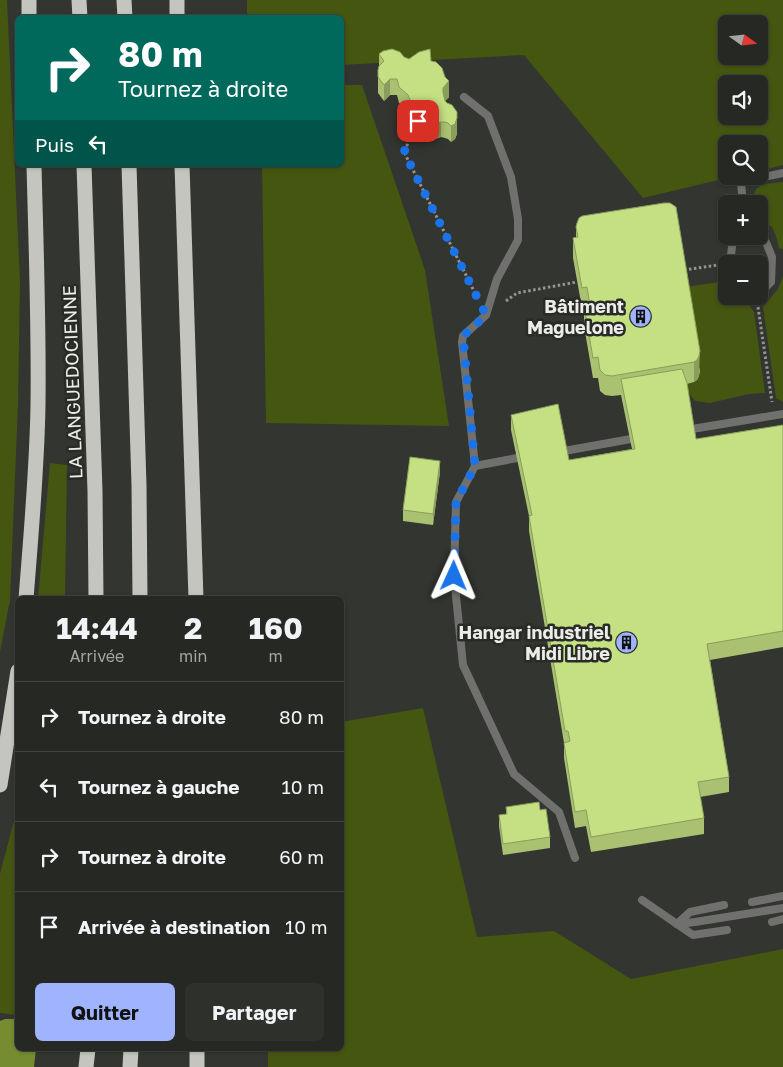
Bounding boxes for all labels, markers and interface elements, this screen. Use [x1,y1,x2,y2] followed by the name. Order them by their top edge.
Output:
[718,15,768,65] north arrow
[718,15,768,305] map controls
[118,33,203,75] text: 80 m
[35,35,100,100] icon: right
[118,75,288,102] text: Tournez à droite
[718,75,768,125] button: sound
[397,100,439,142] pin
[404,107,432,135] icon: arrive
[84,130,112,158] icon: left
[35,133,74,156] text: Puis
[718,135,768,185] button: search
[718,195,768,245] button: +
[718,255,768,305] button: −
[58,285,86,479] street label: LA LANGUEDOCIENNE
[527,295,624,338] place label: Bâtiment Maguelone
[628,305,652,329] building icon: Bâtiment Maguelone
[427,549,479,601] position arrow
[56,610,138,646] text: 14:44
[184,610,202,646] text: 2
[249,610,303,646] text: 160
[459,621,610,664] place label: Hangar industriel Midi Libre
[614,631,638,655] building icon: Hangar industriel Midi Libre
[70,646,124,666] text: Arrivée
[179,646,207,666] text: min
[269,646,283,666] text: m
[35,703,63,731] icon: right
[78,705,226,728] text: Tournez à droite
[279,705,324,728] text: 80 m
[35,773,63,801] icon: left
[78,775,239,798] text: Tournez à gauche
[281,775,324,798] text: 10 m
[35,843,63,871] icon: right
[78,845,226,868] text: Tournez à droite
[279,845,324,868] text: 60 m
[35,913,63,941] icon: arrive
[78,915,270,938] text: Arrivée à destination
[285,915,328,938] text: 10 m
[35,983,175,1041] button: Quitter
[185,983,324,1041] button: Partager

